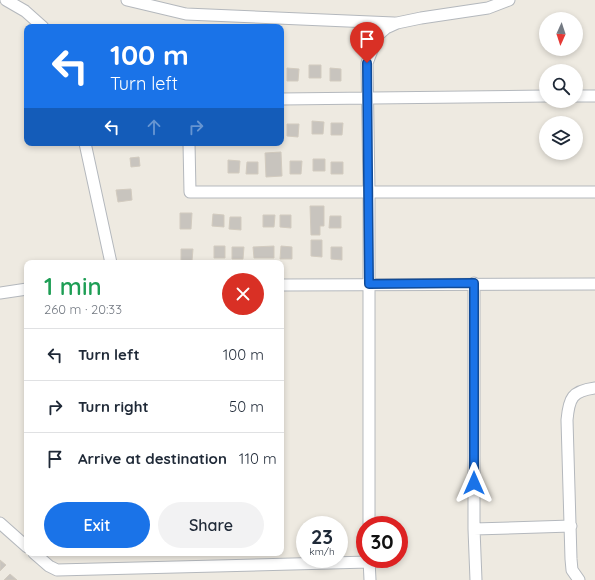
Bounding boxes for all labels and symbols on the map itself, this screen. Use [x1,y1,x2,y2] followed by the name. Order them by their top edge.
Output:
[539,12,583,56] north arrow
[350,22,384,63] pin
[453,462,495,504] position arrow
[356,516,408,568] speed limit sign: 30

